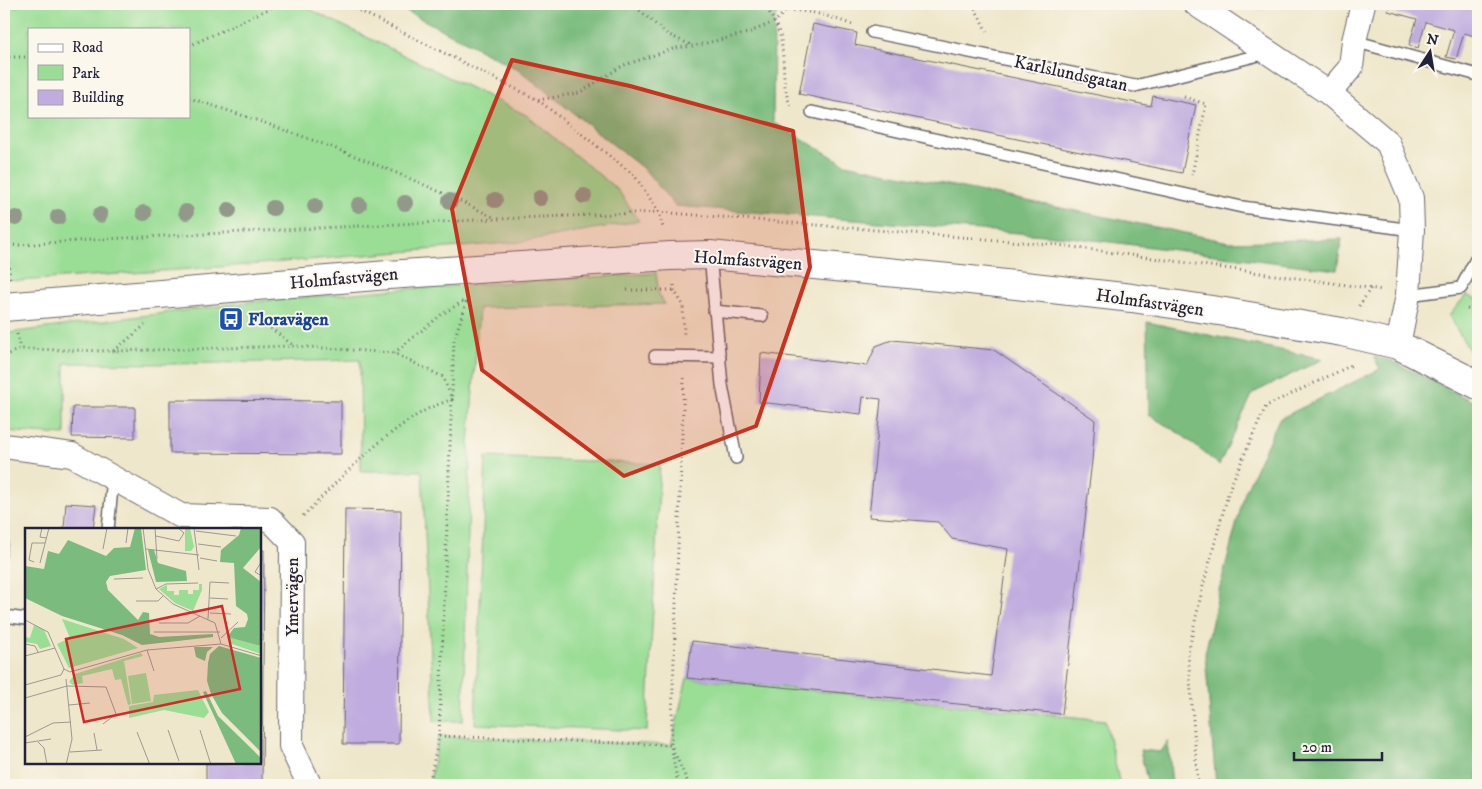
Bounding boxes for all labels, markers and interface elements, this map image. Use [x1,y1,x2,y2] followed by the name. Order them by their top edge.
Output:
[28,28,190,118] legend
[1404,28,1454,78] north arrow
[1425,30,1440,50] text: N
[72,38,104,57] text: Road
[1012,51,1130,97] street label: Karlslundsgatan
[72,64,101,83] text: Park
[72,88,124,107] text: Building
[693,246,804,276] street label: Holmfastvägen
[289,263,400,295] street label: Holmfastvägen
[1094,285,1206,322] street label: Holmfastvägen
[218,306,244,332] bus stop icon: Floravägen
[248,309,329,331] place label: Floravägen
[25,528,261,764] inset map
[282,557,304,637] street label: Ymervägen
[1294,729,1382,761] scale bar
[1302,738,1332,757] text: 20 m

